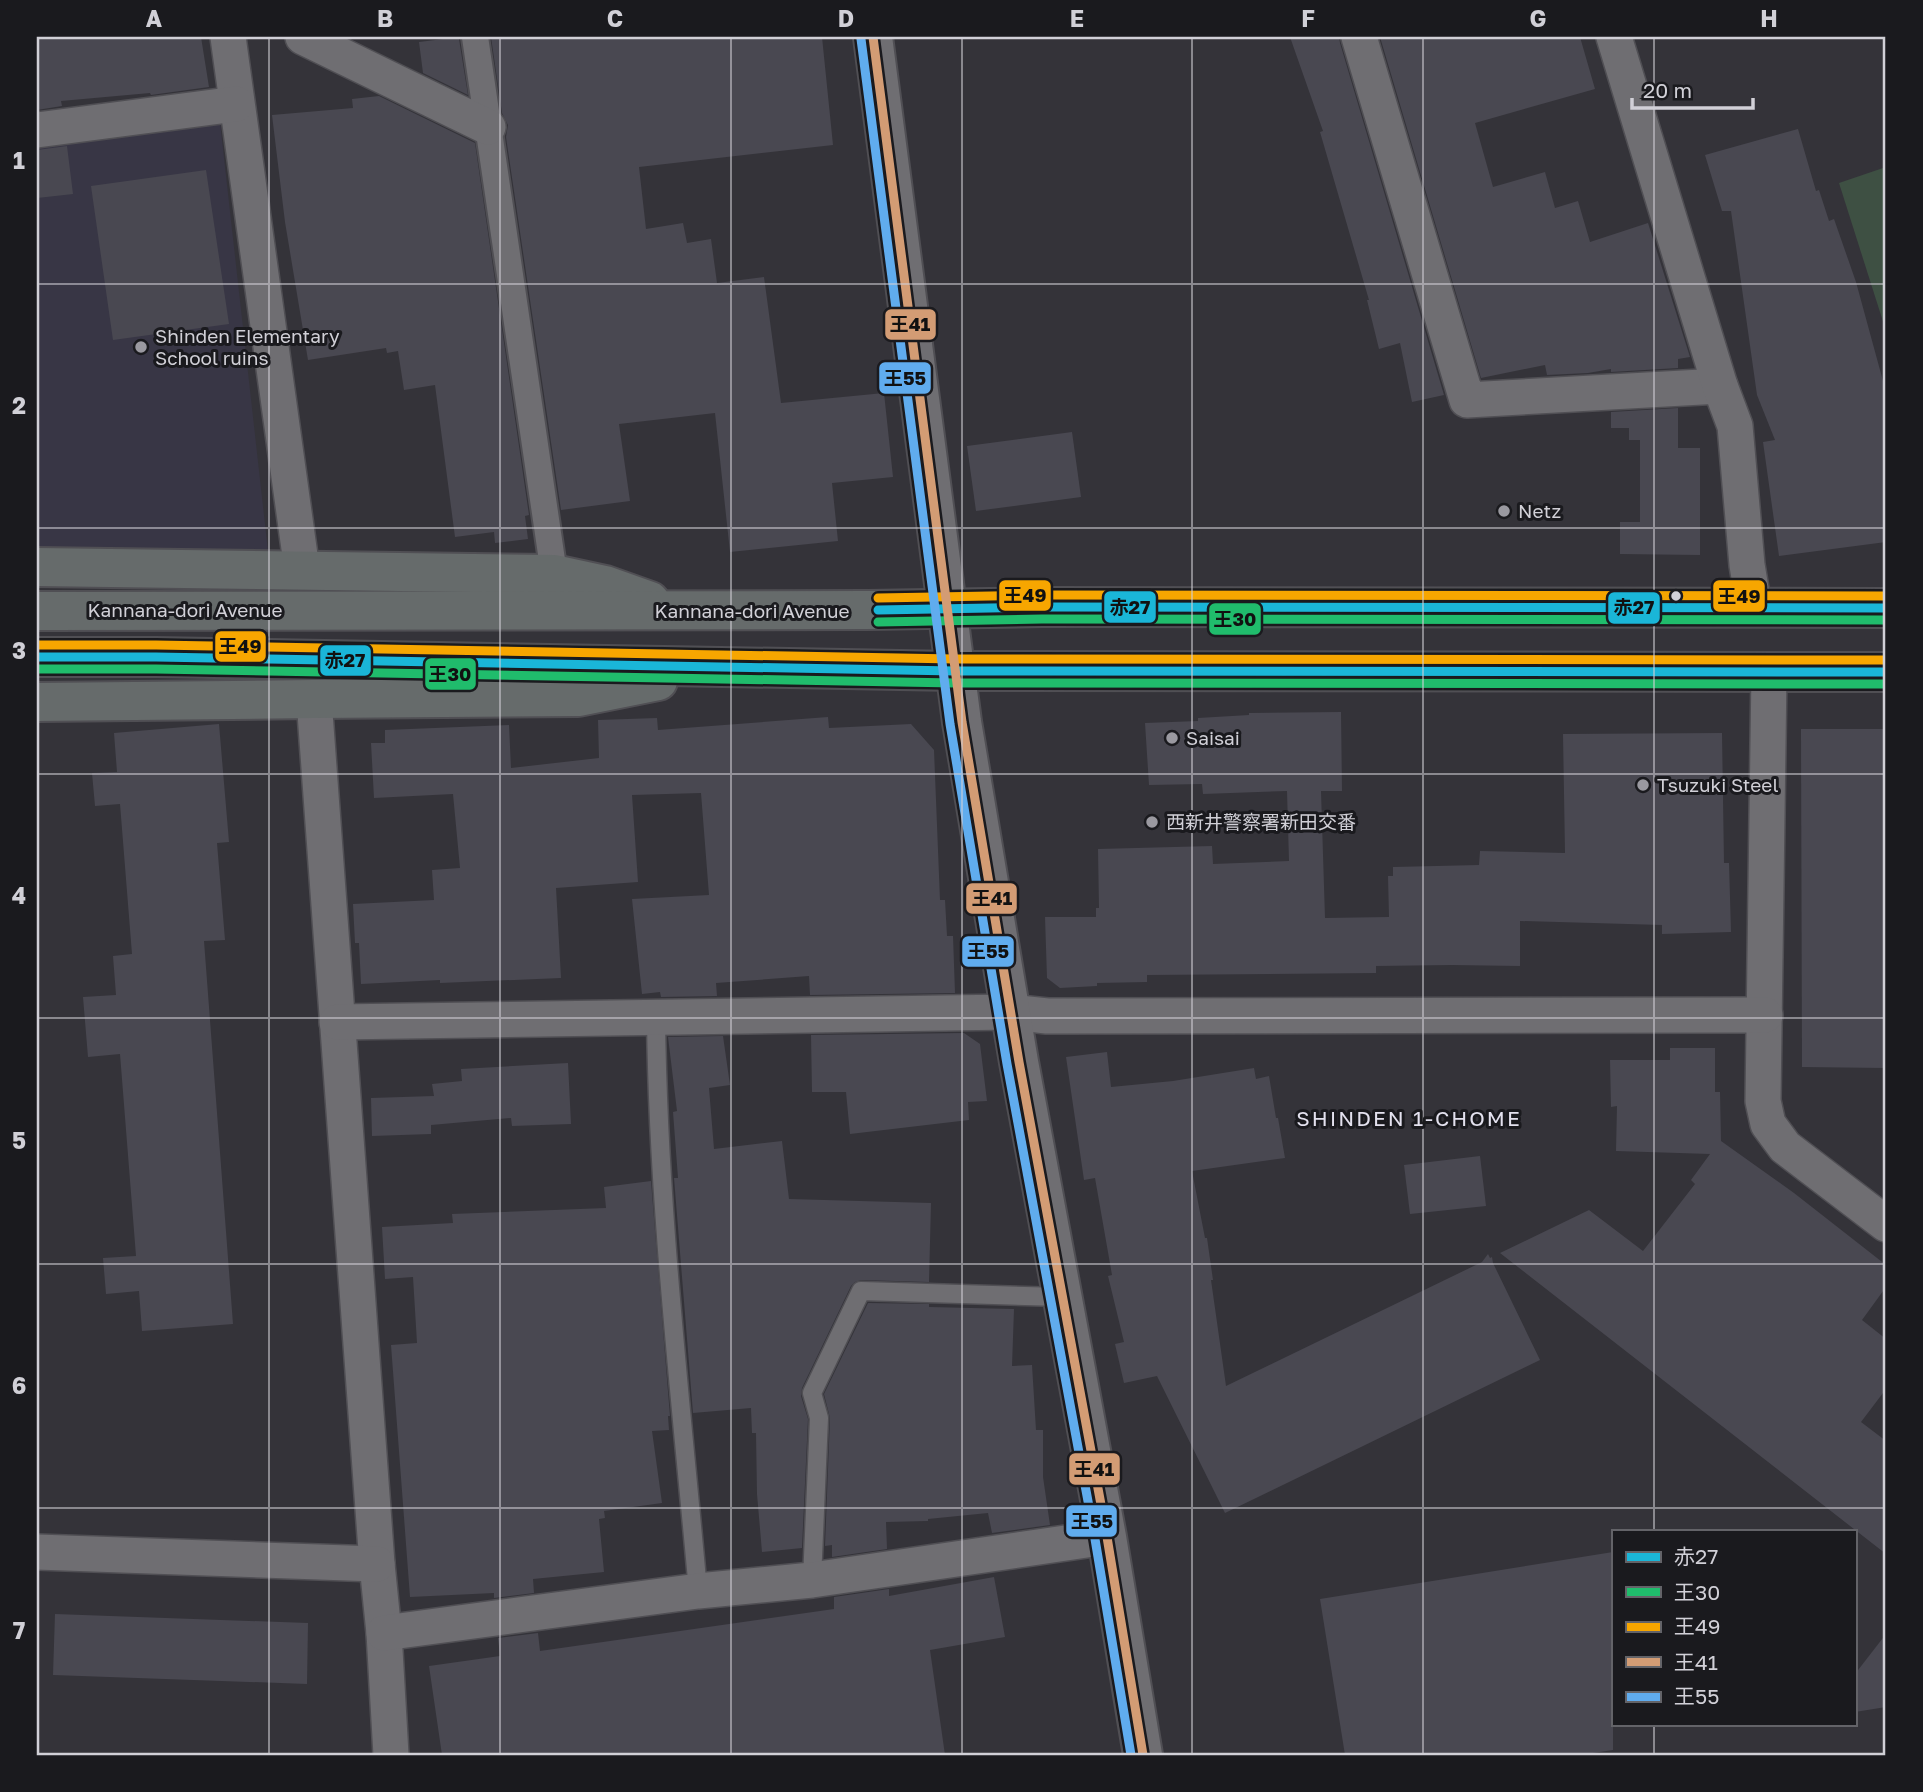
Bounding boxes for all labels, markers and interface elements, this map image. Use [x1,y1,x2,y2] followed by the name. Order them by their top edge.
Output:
[146,4,163,32] text: A
[377,4,393,32] text: B
[607,4,623,32] text: C
[838,4,854,32] text: D
[1070,4,1084,32] text: E
[1301,4,1315,32] text: F
[1530,4,1546,32] text: G
[1760,4,1778,32] text: H
[1632,66,1753,110] scale bar
[1643,77,1692,103] text: 20 m
[13,146,25,174] text: 1
[884,308,937,341] line badge: 王41
[890,312,931,335] text: 王41
[155,324,340,369] place label: Shinden Elementary School ruins
[133,339,149,355] marker: Shinden Elementary School ruins
[878,361,932,395] line badge: 王55
[884,366,926,389] text: 王55
[12,391,26,419] text: 2
[1518,499,1561,522] place label: Netz
[1496,503,1512,519] marker: Netz
[998,579,1052,612] line badge: 王49
[1712,579,1766,613] line badge: 王49
[1004,583,1046,606] text: 王49
[1718,584,1760,607] text: 王49
[1669,589,1683,603] unlabelled marker
[1103,590,1157,624] line badge: 赤27
[1607,591,1661,625] line badge: 赤27
[1110,595,1150,618] text: 赤27
[1614,595,1654,618] text: 赤27
[88,598,282,621] street label: Kannana-dori Avenue
[655,599,849,622] street label: Kannana-dori Avenue
[1208,602,1262,636] line badge: 王30
[1214,607,1256,630] text: 王30
[214,630,267,663] line badge: 王49
[219,634,261,657] text: 王49
[12,636,26,664] text: 3
[319,644,372,677] line badge: 赤27
[325,648,365,671] text: 赤27
[424,657,477,691] line badge: 王30
[429,662,471,685] text: 王30
[1186,726,1240,749] place label: Saisai
[1164,730,1180,746] marker: Saisai
[1657,773,1778,796] place label: Tsuzuki Steel
[1635,777,1651,793] marker: Tsuzuki Steel
[1166,810,1356,833] place label: 西新井警察署新田交番
[1144,814,1160,830] marker: 西新井警察署新田交番
[12,881,26,909] text: 4
[965,882,1018,915] line badge: 王41
[972,886,1013,909] text: 王41
[961,935,1015,968] line badge: 王55
[967,939,1009,962] text: 王55
[1296,1105,1522,1131] district label: SHINDEN 1-CHOME
[12,1126,26,1154] text: 5
[12,1371,26,1399] text: 6
[1068,1452,1121,1486] line badge: 王41
[1074,1457,1115,1480] text: 王41
[1065,1504,1118,1538] line badge: 王55
[1071,1509,1113,1532] text: 王55
[1612,1530,1856,1726] legend
[1674,1543,1718,1569] text: 赤27
[1674,1579,1720,1605] text: 王30
[1674,1613,1721,1639] text: 王49
[13,1616,25,1644] text: 7
[1674,1649,1718,1675] text: 王41
[1674,1683,1719,1709] text: 王55

